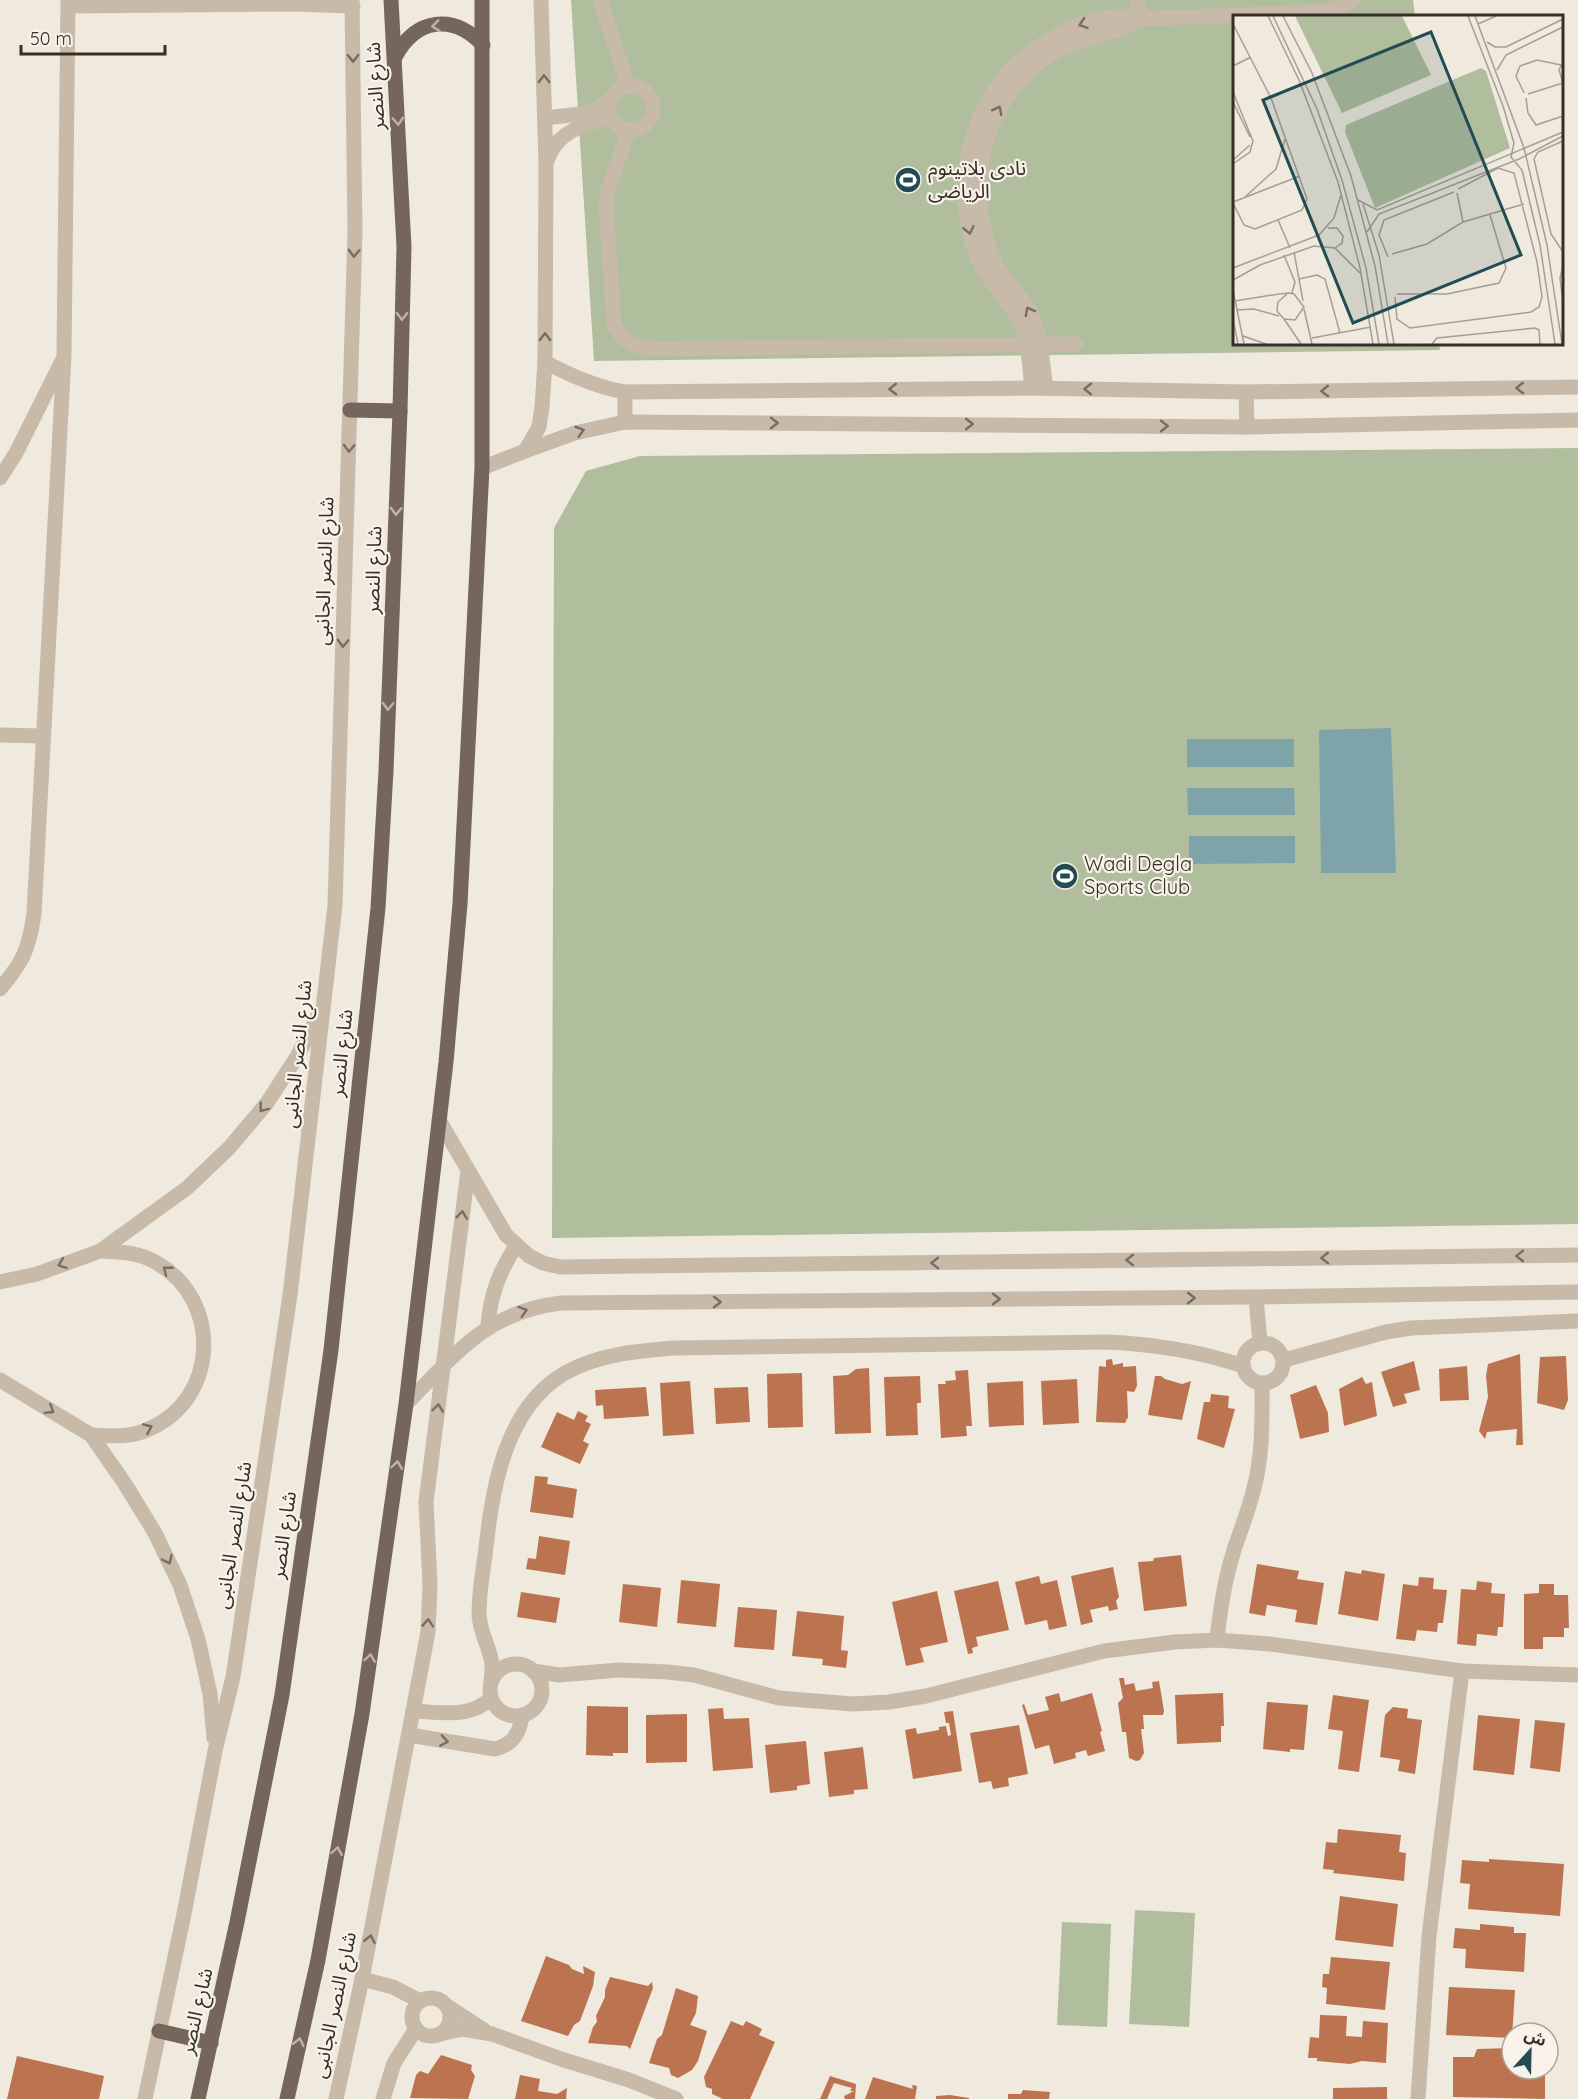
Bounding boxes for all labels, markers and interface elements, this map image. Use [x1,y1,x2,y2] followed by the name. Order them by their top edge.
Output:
[1233,15,1563,345] inset map
[1078,17,1089,30] one-way arrow
[21,18,165,56] scale bar
[431,19,440,31] one-way arrow
[30,27,72,50] text: 50 m
[360,41,392,132] street label: شارع النصر
[347,54,359,63] one-way arrow
[538,75,550,84] one-way arrow
[991,106,1002,117] one-way arrow
[392,117,405,126] one-way arrow
[928,155,1026,203] place label: نادى بلاتينوم الرياضى
[893,165,923,195] sports icon: نادى بلاتينوم الرياضى
[962,224,975,234] one-way arrow
[348,249,360,258] one-way arrow
[1025,306,1036,317] one-way arrow
[396,312,409,321] one-way arrow
[539,333,551,342] one-way arrow
[1083,382,1092,395] one-way arrow
[1515,382,1524,394] one-way arrow
[888,383,897,395] one-way arrow
[1320,385,1329,397] one-way arrow
[769,417,778,429] one-way arrow
[964,418,973,431] one-way arrow
[1159,420,1168,432] one-way arrow
[575,426,585,439] one-way arrow
[342,444,355,453] one-way arrow
[308,496,342,646] street label: شارع النصر الجانبى
[390,507,402,516] one-way arrow
[358,525,390,616] street label: شارع النصر
[337,639,350,648] one-way arrow
[382,701,395,710] one-way arrow
[1084,851,1192,899] place label: Wadi Degla Sports Club
[1050,861,1080,891] sports icon: Wadi Degla Sports Club
[276,978,320,1130] street label: شارع النصر الجانبى
[323,1008,361,1099] street label: شارع النصر
[259,1101,270,1112] one-way arrow
[456,1210,468,1219] one-way arrow
[1515,1249,1524,1262] one-way arrow
[1320,1252,1329,1264] one-way arrow
[1125,1254,1134,1266] one-way arrow
[930,1256,939,1269] one-way arrow
[57,1257,68,1270] one-way arrow
[162,1267,173,1278] one-way arrow
[1186,1292,1195,1304] one-way arrow
[991,1293,1000,1306] one-way arrow
[712,1296,721,1308] one-way arrow
[517,1305,528,1318] one-way arrow
[44,1402,54,1414] one-way arrow
[431,1404,443,1413] one-way arrow
[141,1423,152,1435] one-way arrow
[208,1459,259,1611] street label: شارع النصر الجانبى
[391,1461,403,1470] one-way arrow
[264,1490,304,1582] street label: شارع النصر
[161,1554,173,1565] one-way arrow
[421,1619,434,1628] one-way arrow
[363,1654,375,1663] one-way arrow
[438,1734,448,1747] one-way arrow
[330,1846,343,1856] one-way arrow
[306,1929,364,2081] street label: شارع النصر الجانبى
[363,1934,376,1944] one-way arrow
[173,1965,221,2058] street label: شارع النصر
[1500,2021,1560,2081] north arrow
[1522,2024,1550,2050] text: ش
[292,2037,305,2047] one-way arrow

